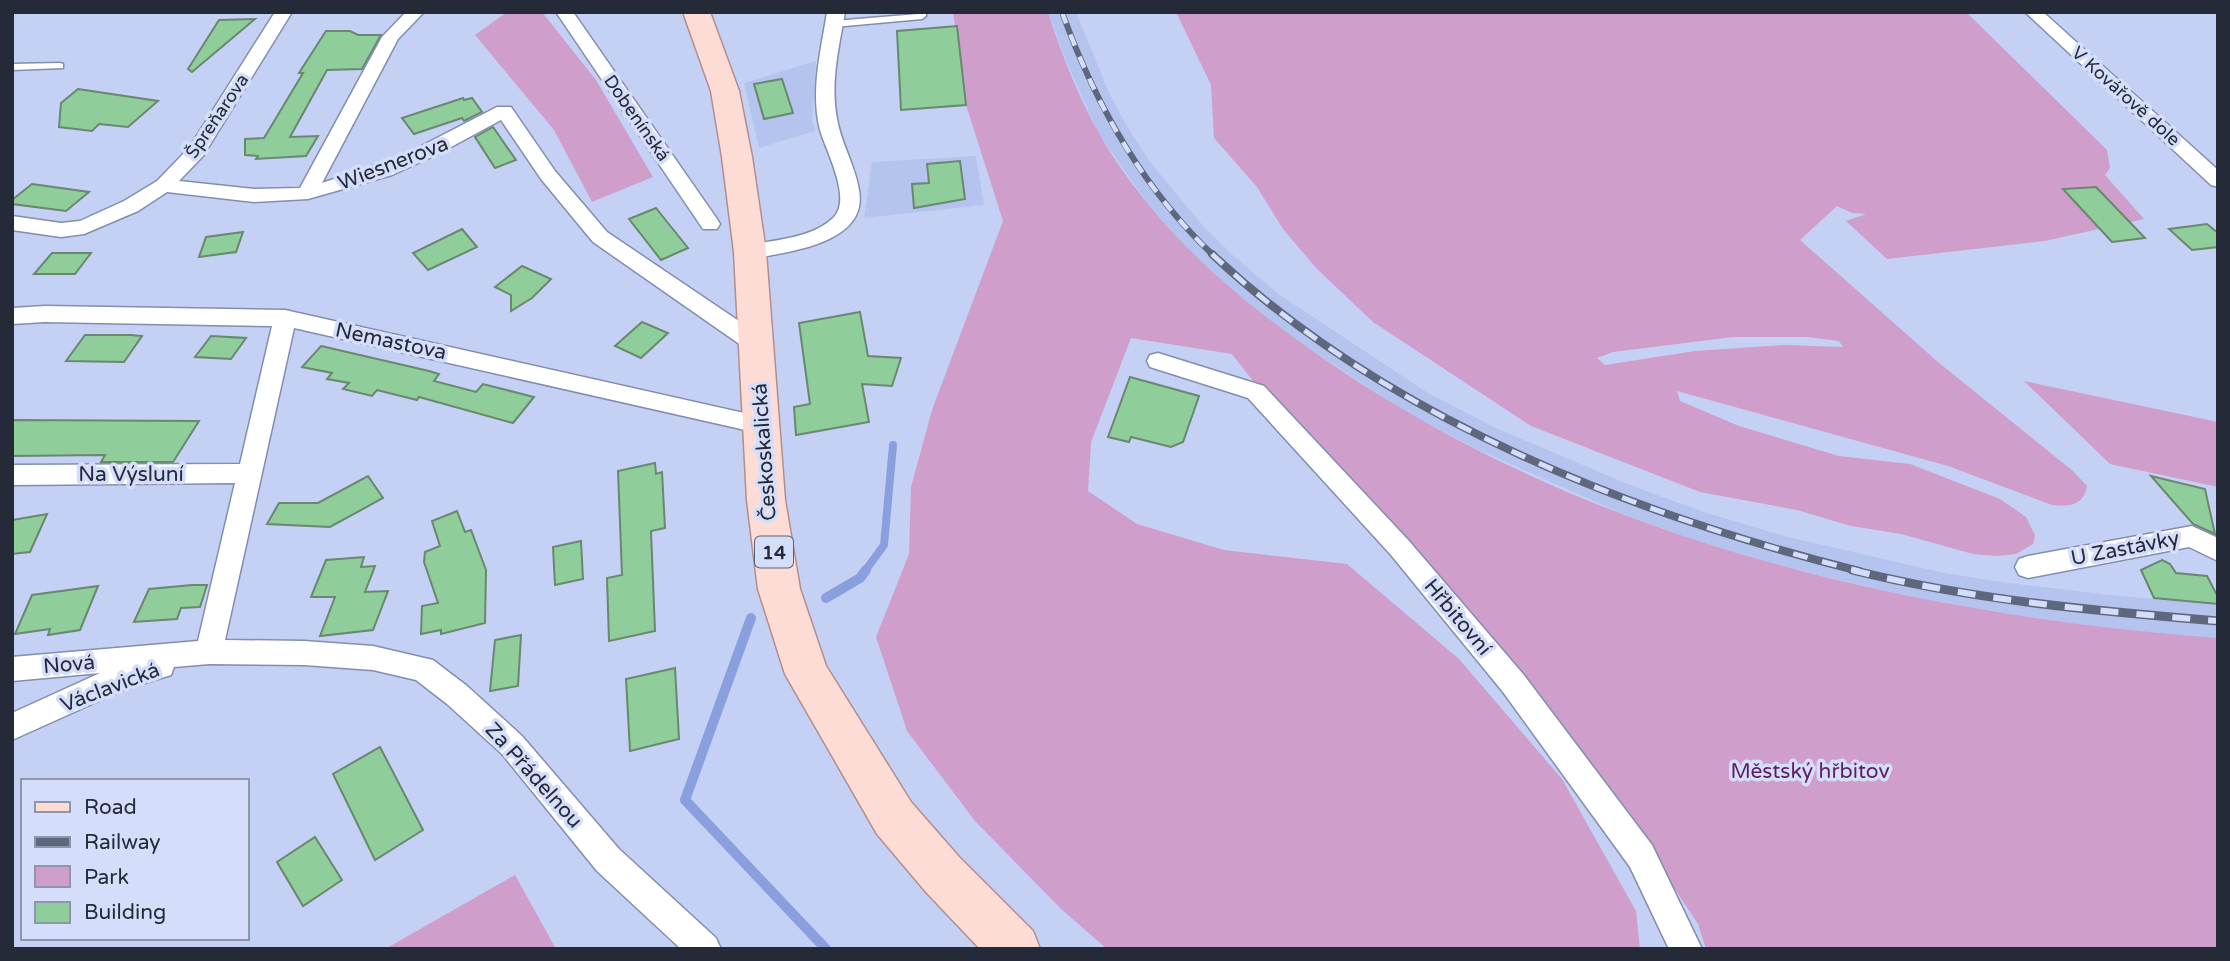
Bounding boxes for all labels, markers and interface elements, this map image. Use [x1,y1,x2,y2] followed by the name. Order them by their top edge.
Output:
[2067,42,2185,150] street label: V Kovářově dole
[181,70,253,162] street label: Špreňarova
[599,71,675,165] street label: Dobenínská
[335,131,452,196] street label: Wiesnerova
[333,318,449,365] street label: Nemastova
[747,382,782,522] street label: Českoskalická
[78,462,184,487] street label: Na Výsluní
[2069,526,2182,571] street label: U Zastávky
[755,537,793,568] road number: 14
[1419,574,1497,661] street label: Hřbitovní
[42,650,96,679] street label: Nová
[57,657,163,718] street label: Václavická
[480,717,587,833] street label: Za Přádelnou
[1730,759,1890,784] park label: Městský hřbitov
[21,779,248,940] legend
[84,795,137,820] text: Road
[84,830,161,855] text: Railway
[84,865,129,890] text: Park
[84,900,166,925] text: Building

